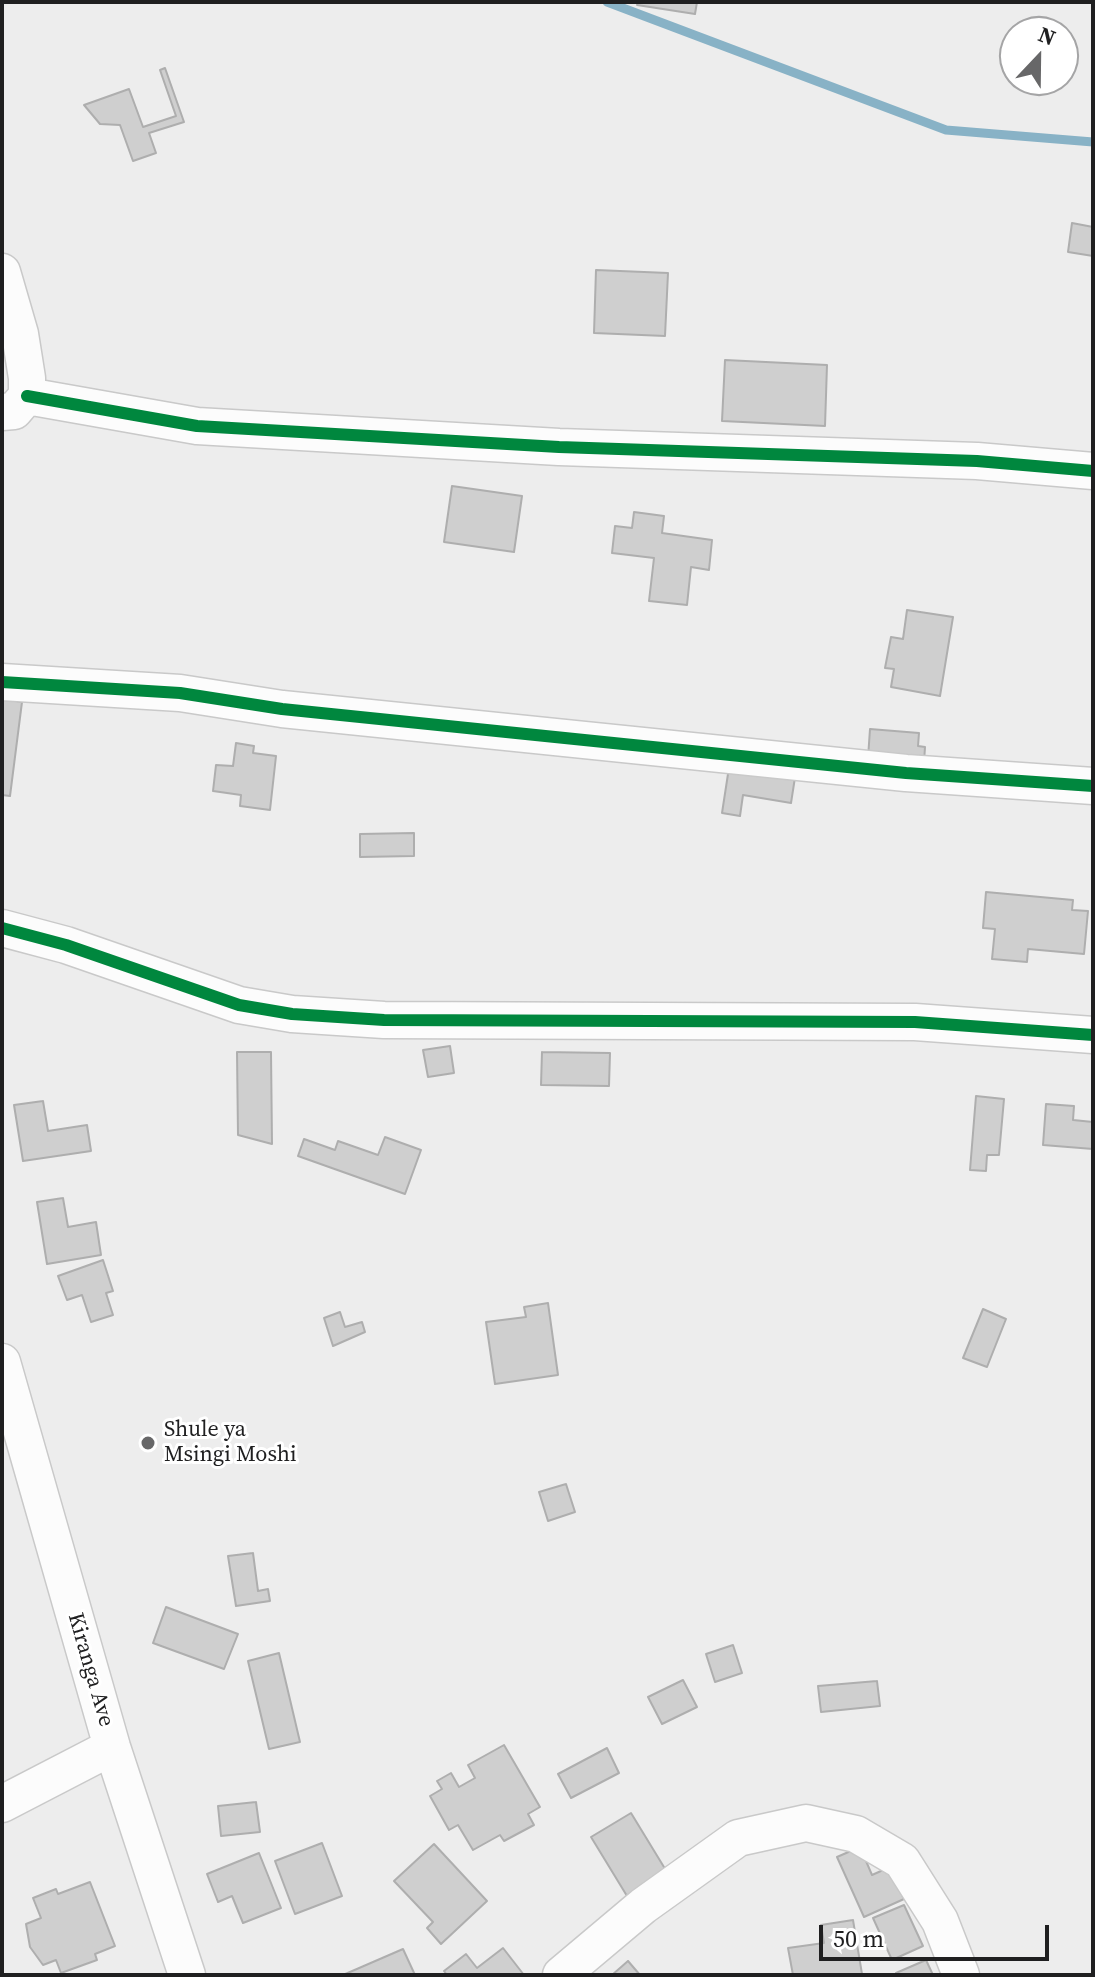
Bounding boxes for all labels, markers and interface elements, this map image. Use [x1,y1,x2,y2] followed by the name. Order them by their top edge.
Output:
[999,16,1079,96] north arrow
[1034,19,1060,53] text: N
[164,1417,297,1468] place label: Shule ya Msingi Moshi
[139,1434,157,1452] marker: Shule ya Msingi Moshi
[61,1610,119,1730] street label: Kiranga Ave
[823,1909,1053,1959] scale bar
[833,1922,884,1955] text: 50 m

